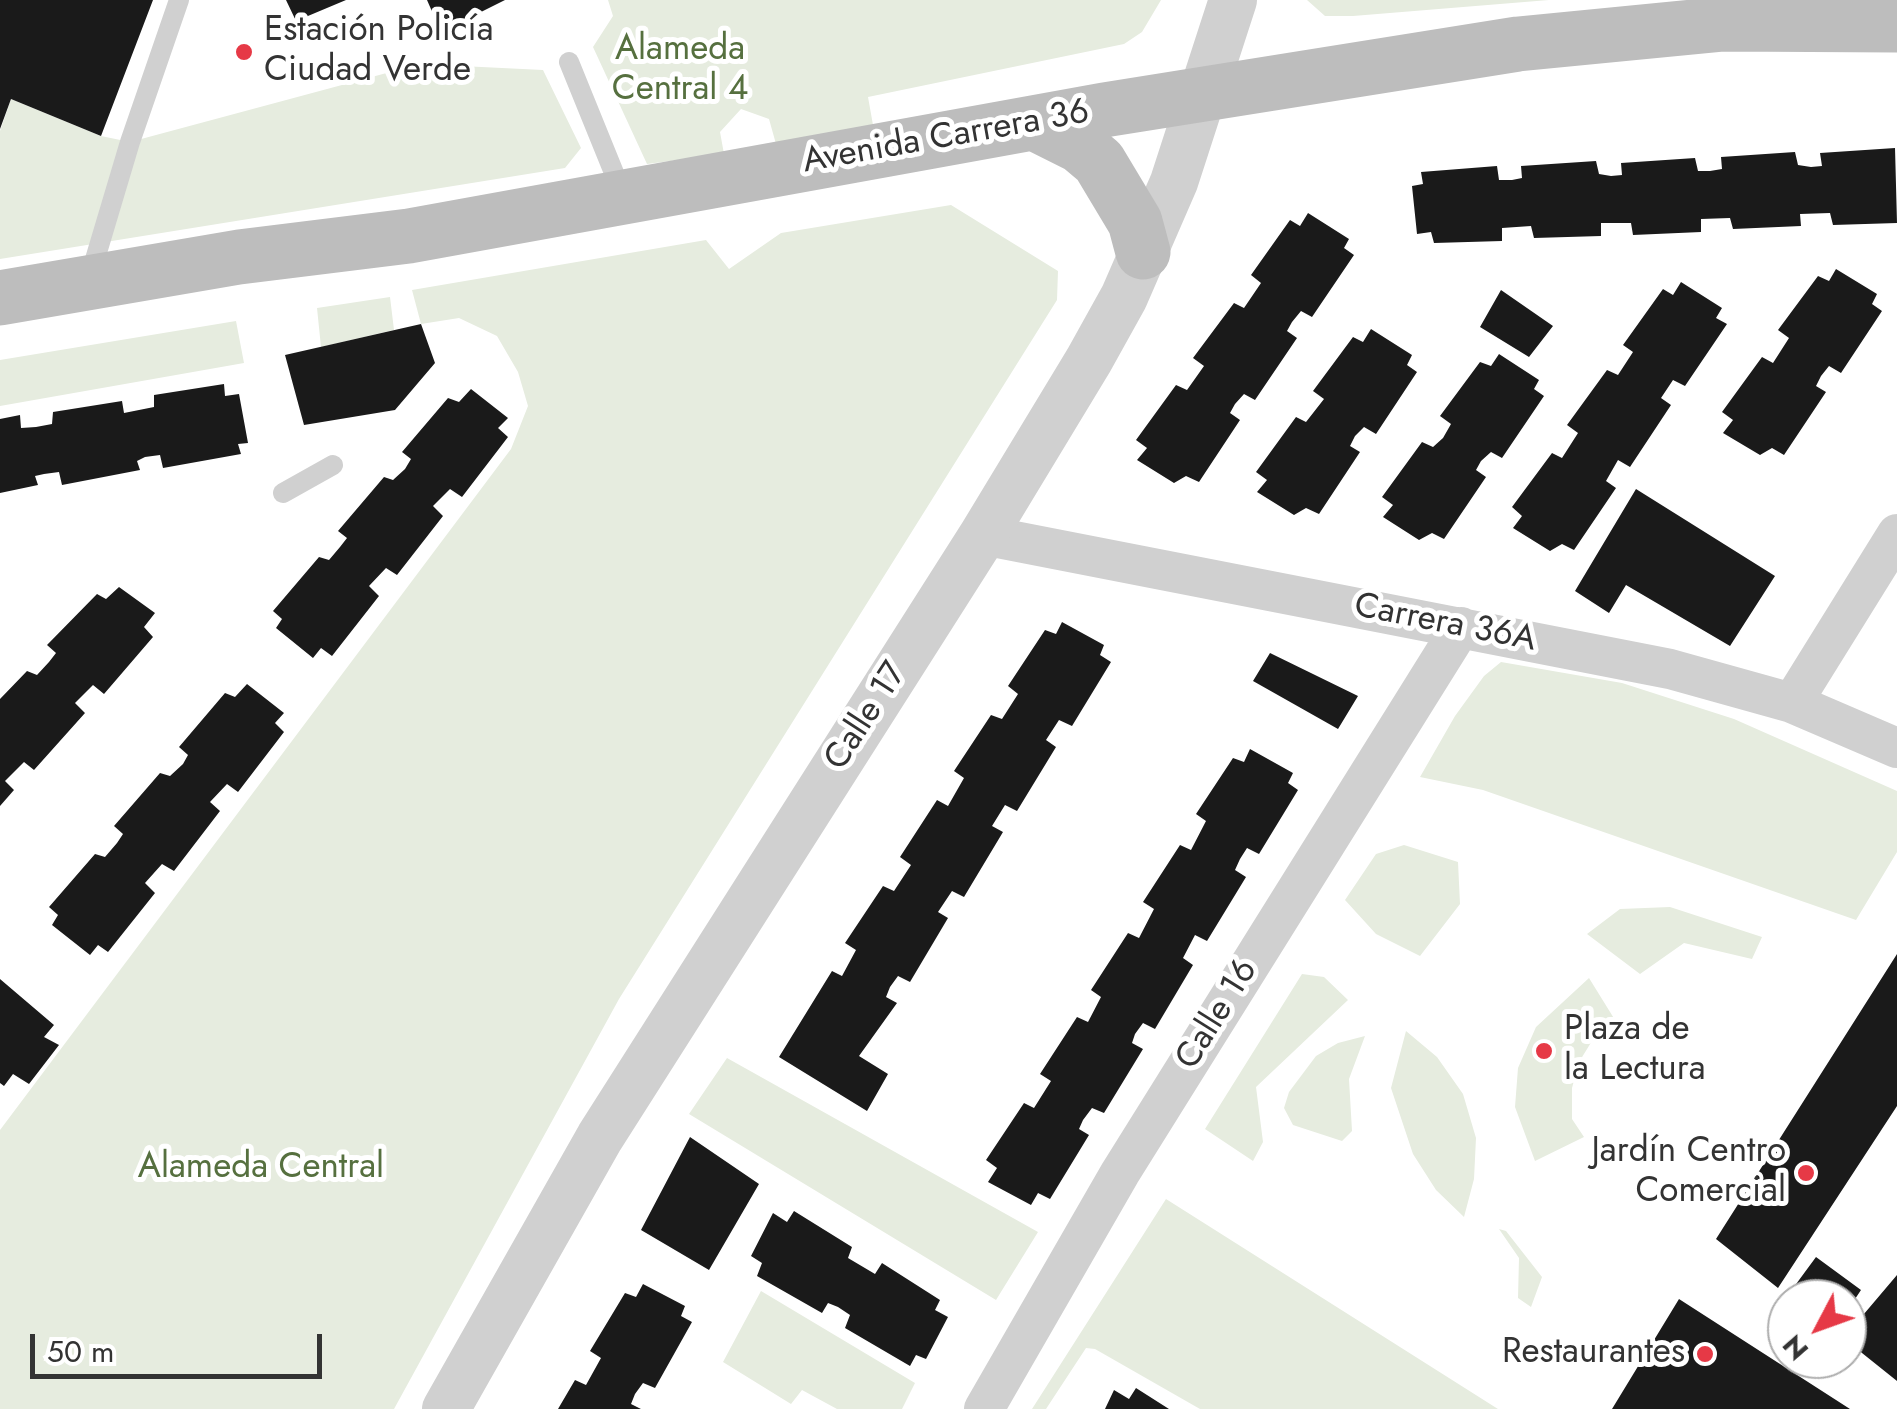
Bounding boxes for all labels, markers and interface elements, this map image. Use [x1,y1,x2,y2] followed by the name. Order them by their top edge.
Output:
[264,11,493,93] place label: Estación Policía Ciudad Verde
[612,30,748,112] park label: Alameda Central 4
[233,41,255,63] marker: Estación Policía Ciudad Verde
[800,92,1092,184] street label: Avenida Carrera 36
[1351,586,1539,662] street label: Carrera 36A
[817,655,917,779] street label: Calle 17
[1168,952,1268,1078] street label: Calle 16
[1564,1010,1706,1092] place label: Plaza de la Lectura
[1533,1040,1555,1062] marker: Plaza de la Lectura
[1591,1132,1786,1214] place label: Jardín Centro Comercial
[138,1148,384,1190] park label: Alameda Central
[1795,1162,1817,1184] marker: Jardín Centro Comercial
[1767,1279,1867,1379] north arrow
[35,1314,328,1376] scale bar
[1773,1326,1818,1370] text: N
[47,1330,114,1373] text: 50 m
[1502,1333,1685,1375] place label: Restaurantes
[1694,1343,1716,1365] marker: Restaurantes

